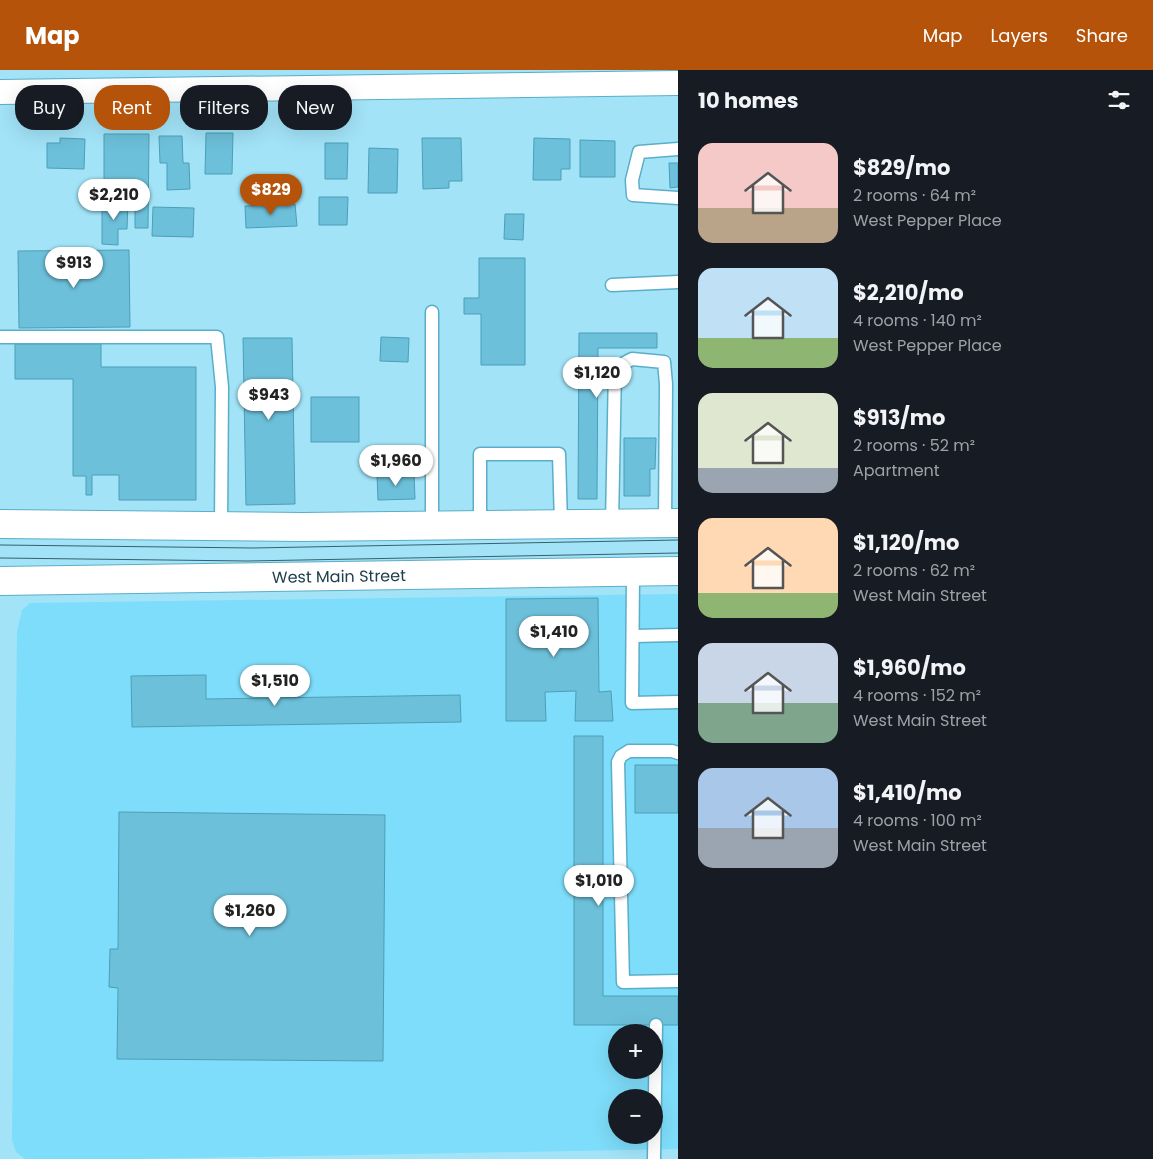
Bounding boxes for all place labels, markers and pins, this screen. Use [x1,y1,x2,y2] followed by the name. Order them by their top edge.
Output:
[241,174,301,216] pin: $829
[73,178,155,221] pin: $2,210
[44,246,104,289] pin: $913
[556,356,638,399] pin: $1,120
[239,378,299,421] pin: $943
[355,444,437,487] pin: $1,960
[513,616,595,658] pin: $1,410
[234,664,316,707] pin: $1,510
[558,864,640,907] pin: $1,010
[209,894,291,937] pin: $1,260

